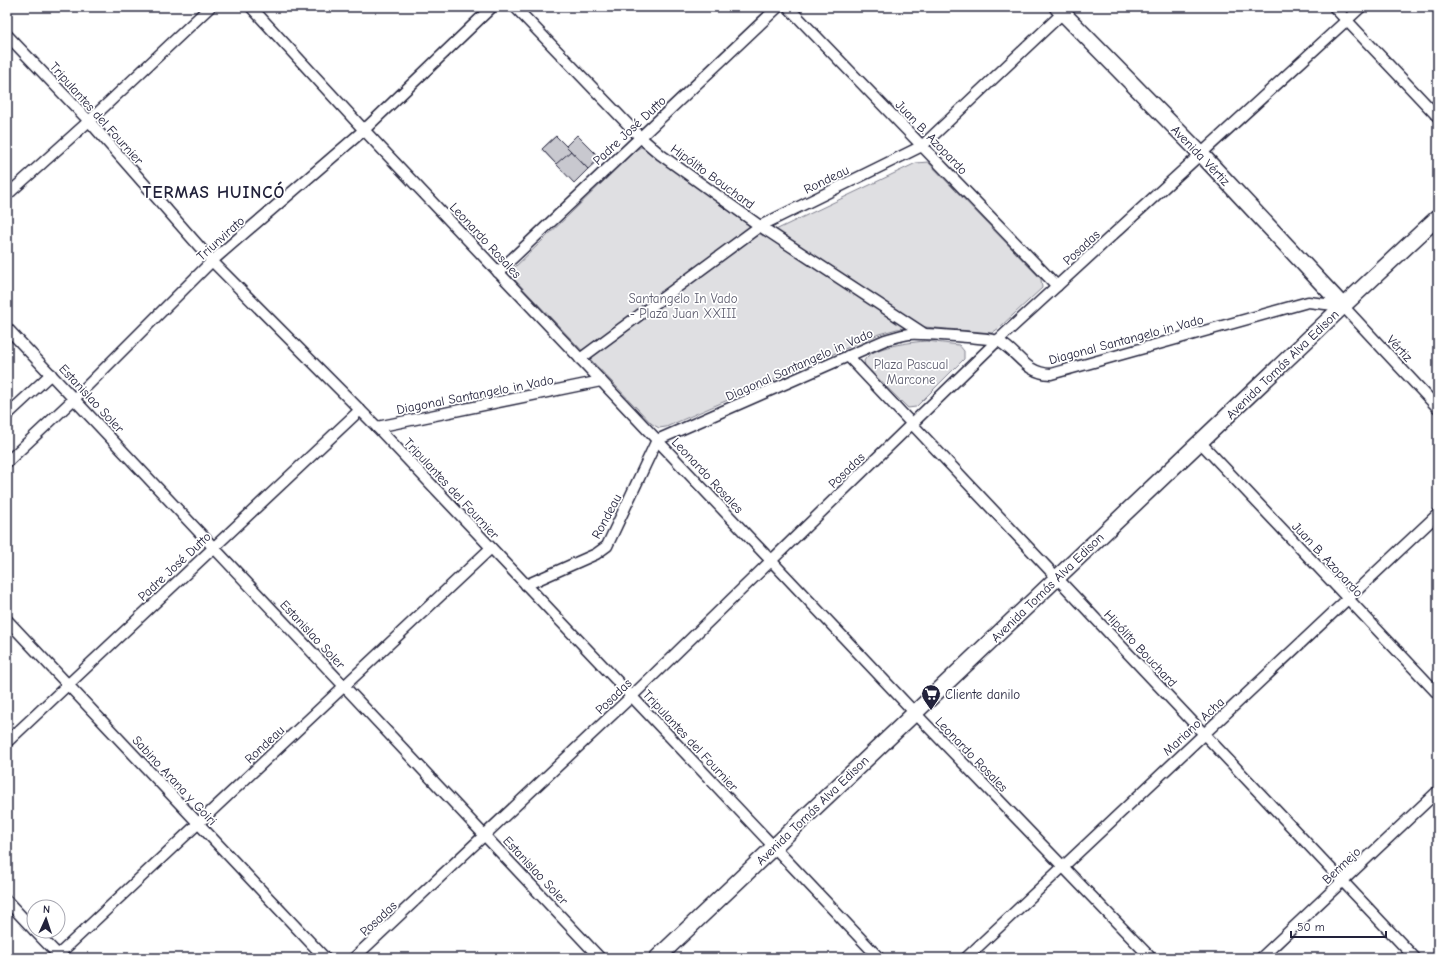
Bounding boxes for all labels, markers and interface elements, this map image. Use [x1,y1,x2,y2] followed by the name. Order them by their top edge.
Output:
[47,59,147,168] street label: Tripulantes del Fournier
[590,93,669,168] street label: Padre José Dutto
[893,97,971,178] street label: Juan B. Azopardo
[1168,122,1233,189] street label: Avenida Vértiz
[668,141,757,212] street label: Hipólito Bouchard
[801,162,851,197] street label: Rondeau
[143,181,285,202] district label: TERMAS HUINCÓ
[447,200,524,281] street label: Leonardo Rosales
[193,213,247,264] street label: Triunvirato
[1060,227,1103,268] street label: Posadas
[628,291,738,321] park label: Santangelo In Vado - Plaza Juan XXIII
[1223,307,1342,422] street label: Avenida Tomás Alva Edison
[1047,312,1205,367] street label: Diagonal Santangelo in Vado
[723,325,875,404] street label: Diagonal Santangelo in Vado
[1384,332,1416,365] street label: Vértiz
[874,357,948,387] park label: Plaza Pascual Marcone
[56,361,128,436] street label: Estanislao Soler
[395,372,555,417] street label: Diagonal Santangelo in Vado
[401,435,503,543] street label: Tripulantes del Fournier
[669,435,746,516] street label: Leonardo Rosales
[825,449,868,491] street label: Posadas
[588,491,624,541] street label: Rondeau
[1289,519,1366,600] street label: Juan B. Azopardo
[135,529,214,604] street label: Padre José Dutto
[988,530,1107,645] street label: Avenida Tomás Alva Edison
[277,597,349,672] street label: Estanislao Soler
[1101,607,1180,690] street label: Hipólito Bouchard
[592,675,635,717] street label: Posadas
[920,683,942,711] supermarket icon: Cliente danilo
[640,687,742,795] street label: Tripulantes del Fournier
[945,687,1020,702] place label: Cliente danilo
[1160,694,1227,759] street label: Mariano Acha
[932,714,1011,795] street label: Leonardo Rosales
[242,722,287,766] street label: Rondeau
[129,732,220,828] street label: Sabino Arana y Goiri
[753,753,872,868] street label: Avenida Tomás Alva Edison
[500,833,572,908] street label: Estanislao Soler
[1319,844,1364,887] street label: Bermejo
[357,898,400,939] street label: Posadas
[26,899,66,939] north arrow
[43,903,50,916] text: N
[1291,913,1386,939] scale bar
[1297,920,1325,934] text: 50 m

